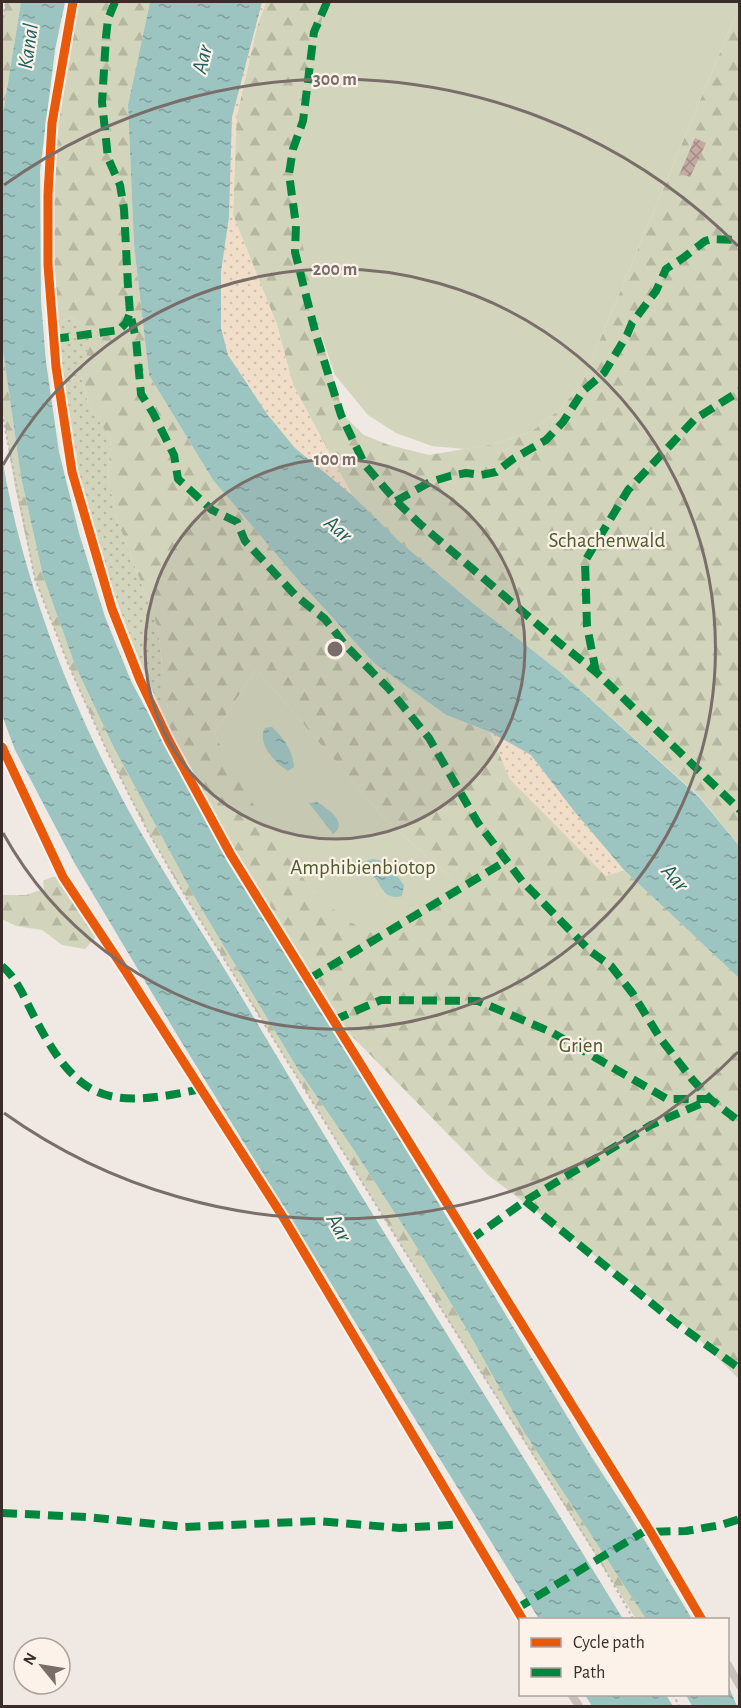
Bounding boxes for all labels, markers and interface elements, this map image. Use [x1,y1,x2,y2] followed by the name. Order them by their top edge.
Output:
[14,22,42,70] water label: Kanal
[188,42,216,77] water label: Aar
[313,71,357,89] text: 300 m
[313,261,357,279] text: 200 m
[314,451,356,469] text: 100 m
[320,511,357,547] water label: Aar
[549,530,666,551] park label: Schachenwald
[325,639,345,659] centre of rings
[290,857,436,878] park label: Amphibienbiotop
[657,859,694,896] water label: Aar
[559,1035,603,1056] park label: Grien
[322,1209,356,1246] water label: Aar
[519,1618,729,1696] legend
[573,1634,645,1652] text: Cycle path
[12,1636,72,1696] north arrow
[20,1650,40,1668] text: N
[573,1664,605,1682] text: Path

